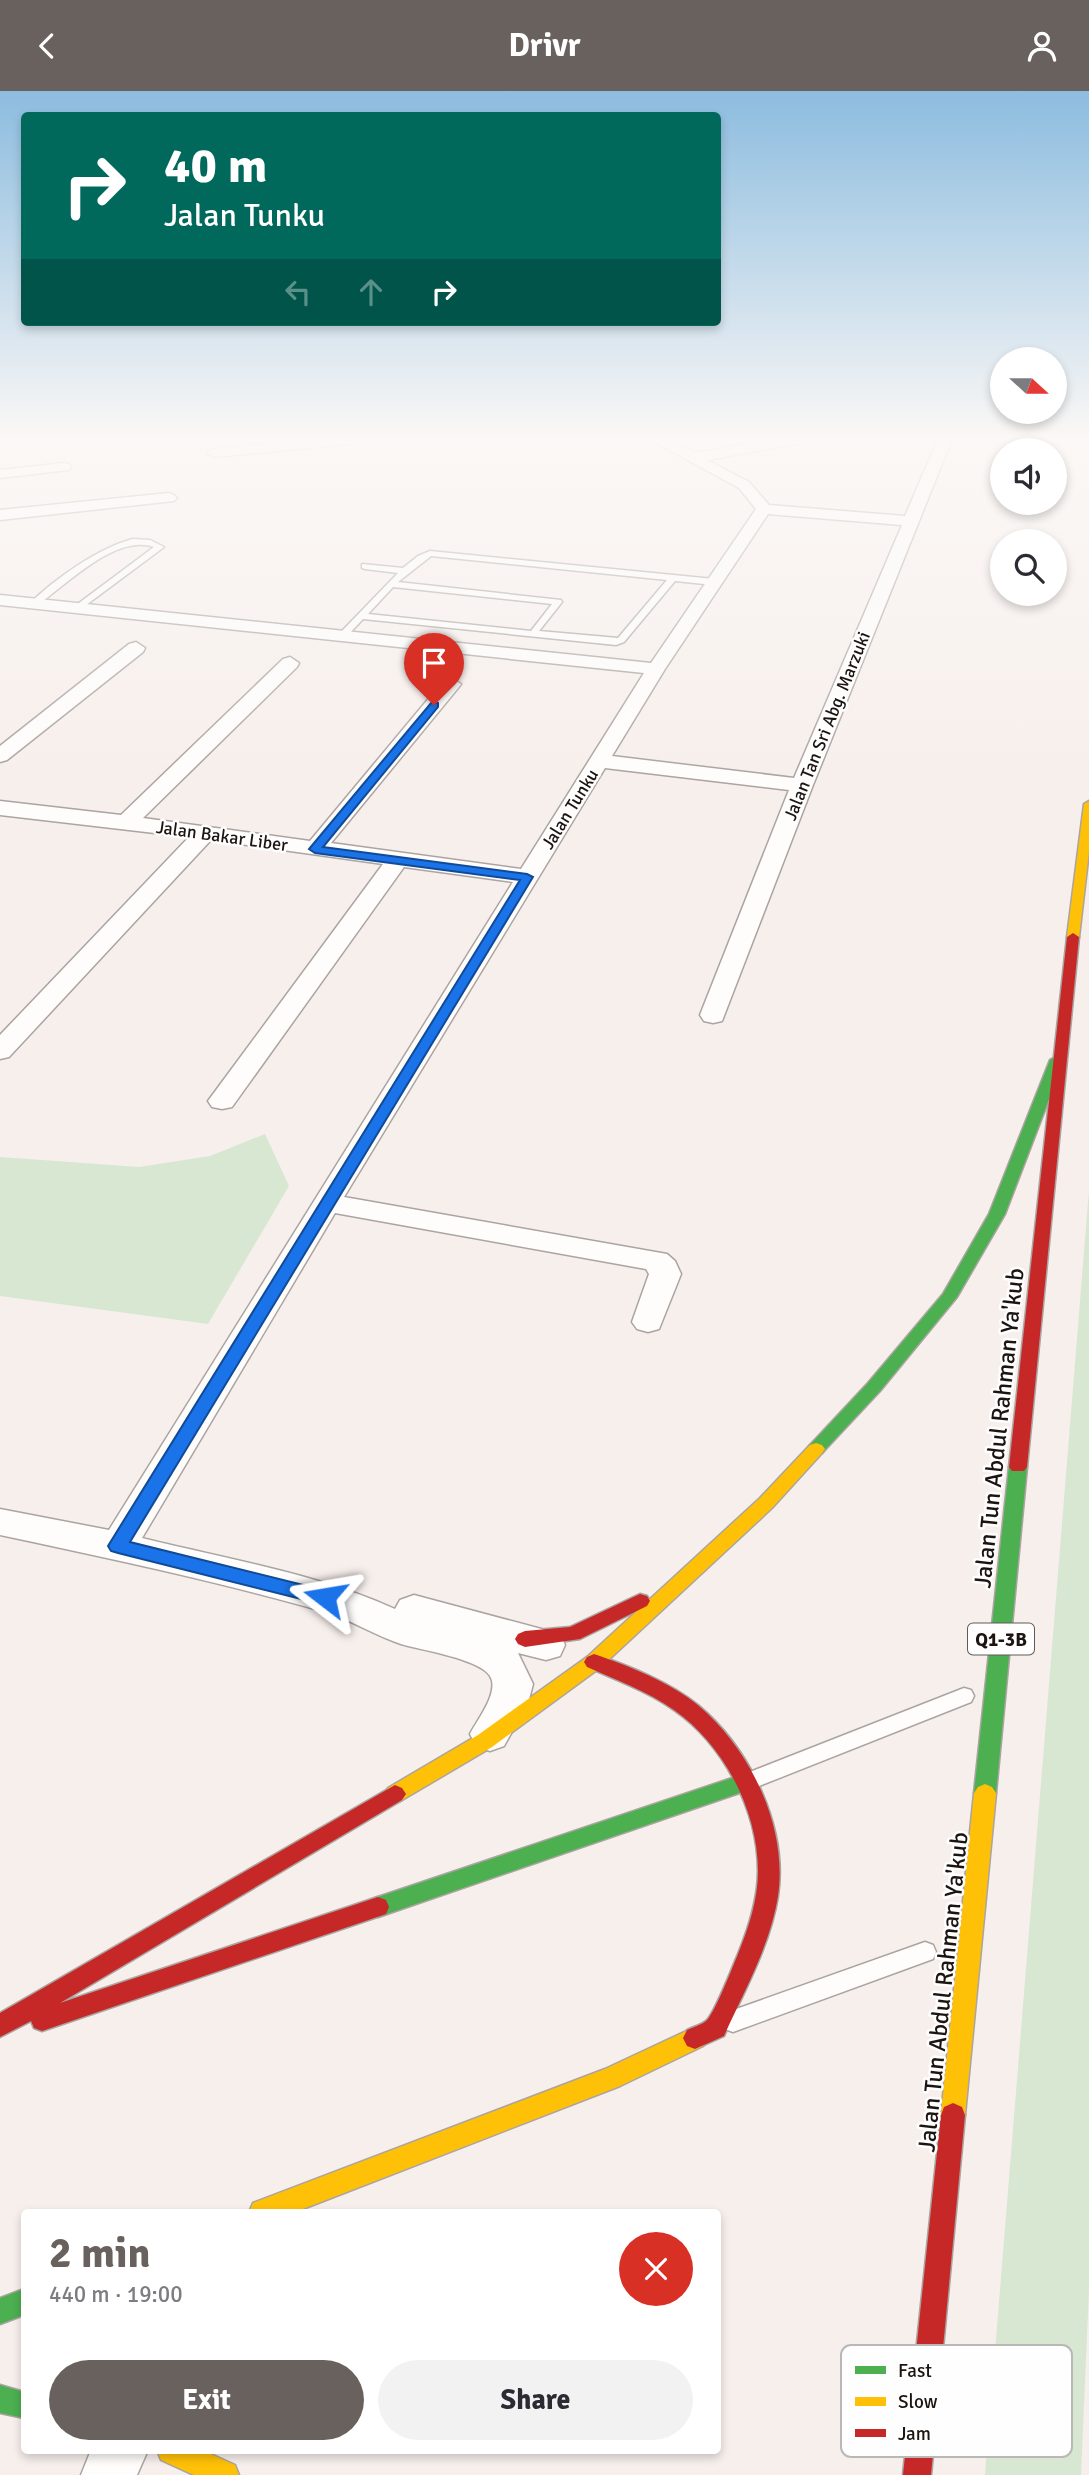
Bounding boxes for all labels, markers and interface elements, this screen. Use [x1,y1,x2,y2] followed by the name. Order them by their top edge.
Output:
[508,26,581,65] text: Drivr
[28,27,66,65] icon: back
[1023,27,1061,65] icon: person
[164,136,267,196] text: 40 m
[49,140,140,231] icon: right
[164,196,325,235] text: Jalan Tunku
[279,273,317,311] icon: left
[352,273,390,311] icon: ahead
[425,273,463,311] icon: right
[990,347,1068,423] north arrow
[990,347,1067,606] map controls
[990,438,1067,515] button: sound
[990,529,1067,606] button: search
[779,628,875,824] street label: Jalan Tan Sri Abg. Marzuki
[404,633,464,705] pin
[415,644,453,682] icon: arrive
[537,765,603,853] street label: Jalan Tunku
[155,816,290,856] street label: Jalan Bakar Liber
[967,1267,1031,1589] street label: Jalan Tun Abdul Rahman Ya'kub
[288,1560,362,1634] position arrow
[968,1623,1034,1655] road number: Q1-3B
[911,1831,975,2153] street label: Jalan Tun Abdul Rahman Ya'kub
[49,2228,150,2279] text: 2 min
[619,2232,693,2306] button: close
[49,2280,183,2309] text: 440 m · 19:00
[841,2345,1072,2457] legend
[898,2359,932,2383] text: Fast
[49,2360,364,2440] button: Exit
[378,2360,693,2440] button: Share
[898,2390,938,2414] text: Slow
[898,2422,931,2446] text: Jam

